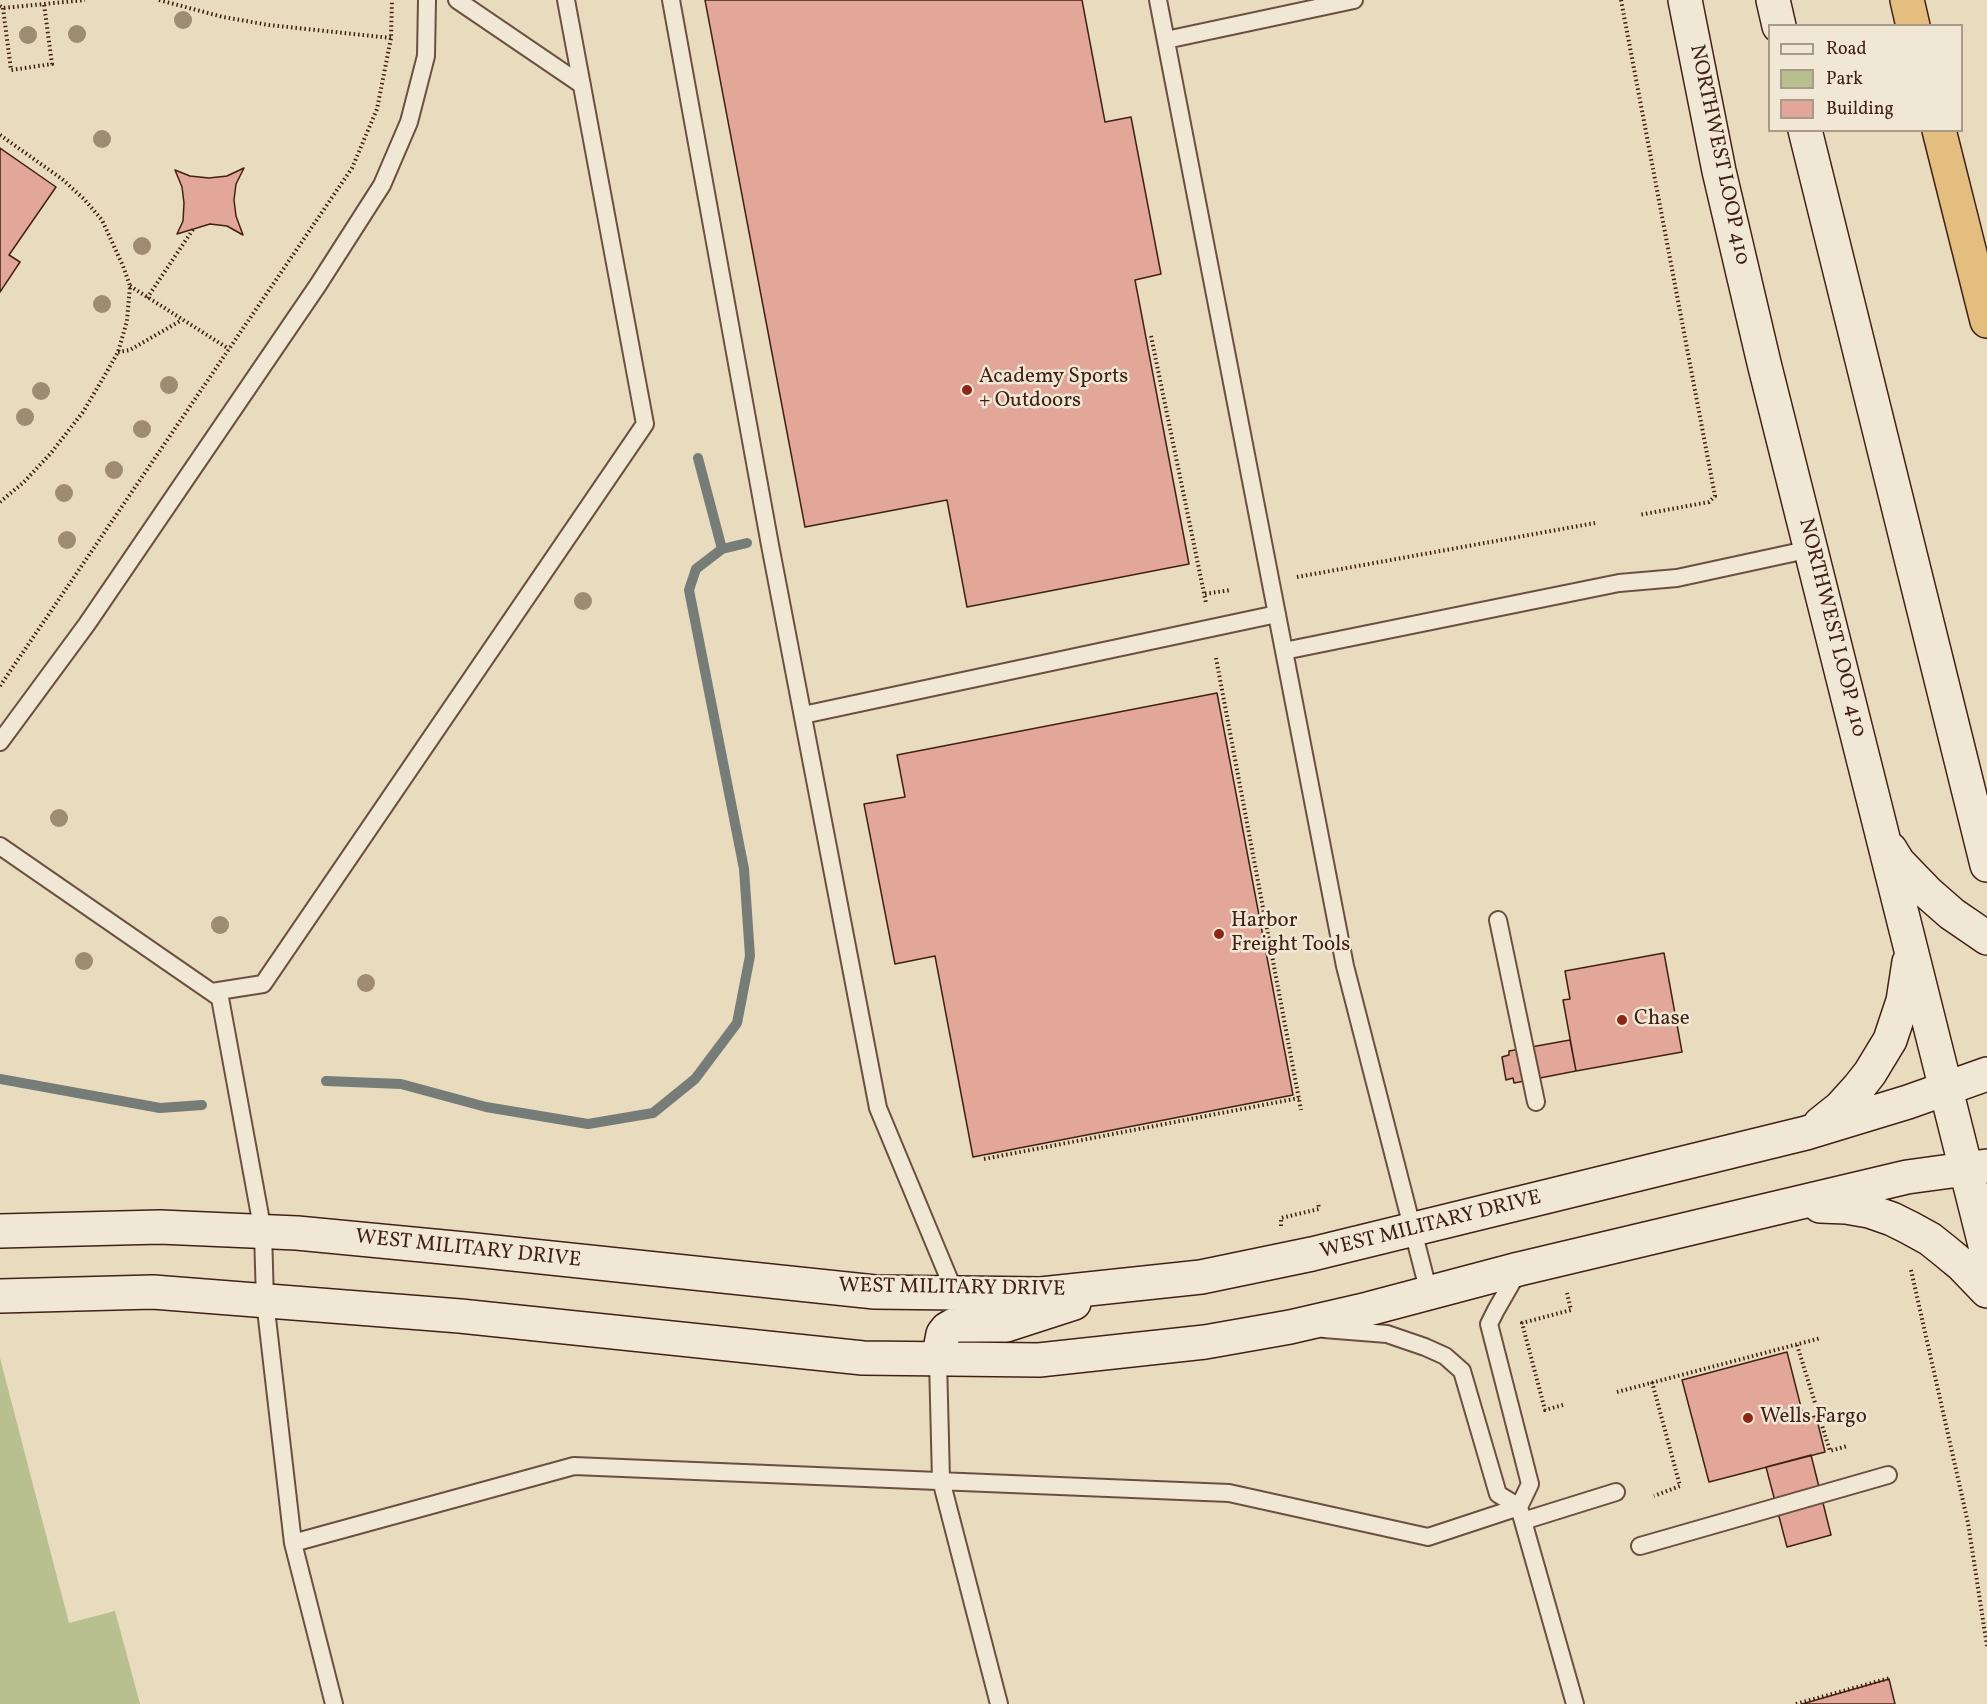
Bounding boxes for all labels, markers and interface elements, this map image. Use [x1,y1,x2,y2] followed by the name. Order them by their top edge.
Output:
[1768,24,1963,132] legend
[1826,37,1867,62] text: Road
[1682,43,1754,267] street label: NORTHWEST LOOP 410
[1826,67,1863,92] text: Park
[1826,97,1894,122] text: Building
[979,365,1128,415] place label: Academy Sports + Outdoors
[960,383,974,397] marker: Academy Sports + Outdoors
[1792,516,1870,740] street label: NORTHWEST LOOP 410
[1231,909,1350,959] place label: Harbor Freight Tools
[1212,927,1226,941] marker: Harbor Freight Tools
[1634,1007,1690,1033] place label: Chase
[1615,1013,1629,1027] marker: Chase
[1318,1186,1544,1266] street label: WEST MILITARY DRIVE
[354,1226,582,1274] street label: WEST MILITARY DRIVE
[838,1274,1066,1304] street label: WEST MILITARY DRIVE
[1760,1405,1867,1431] place label: Wells Fargo
[1741,1411,1755,1425] marker: Wells Fargo

